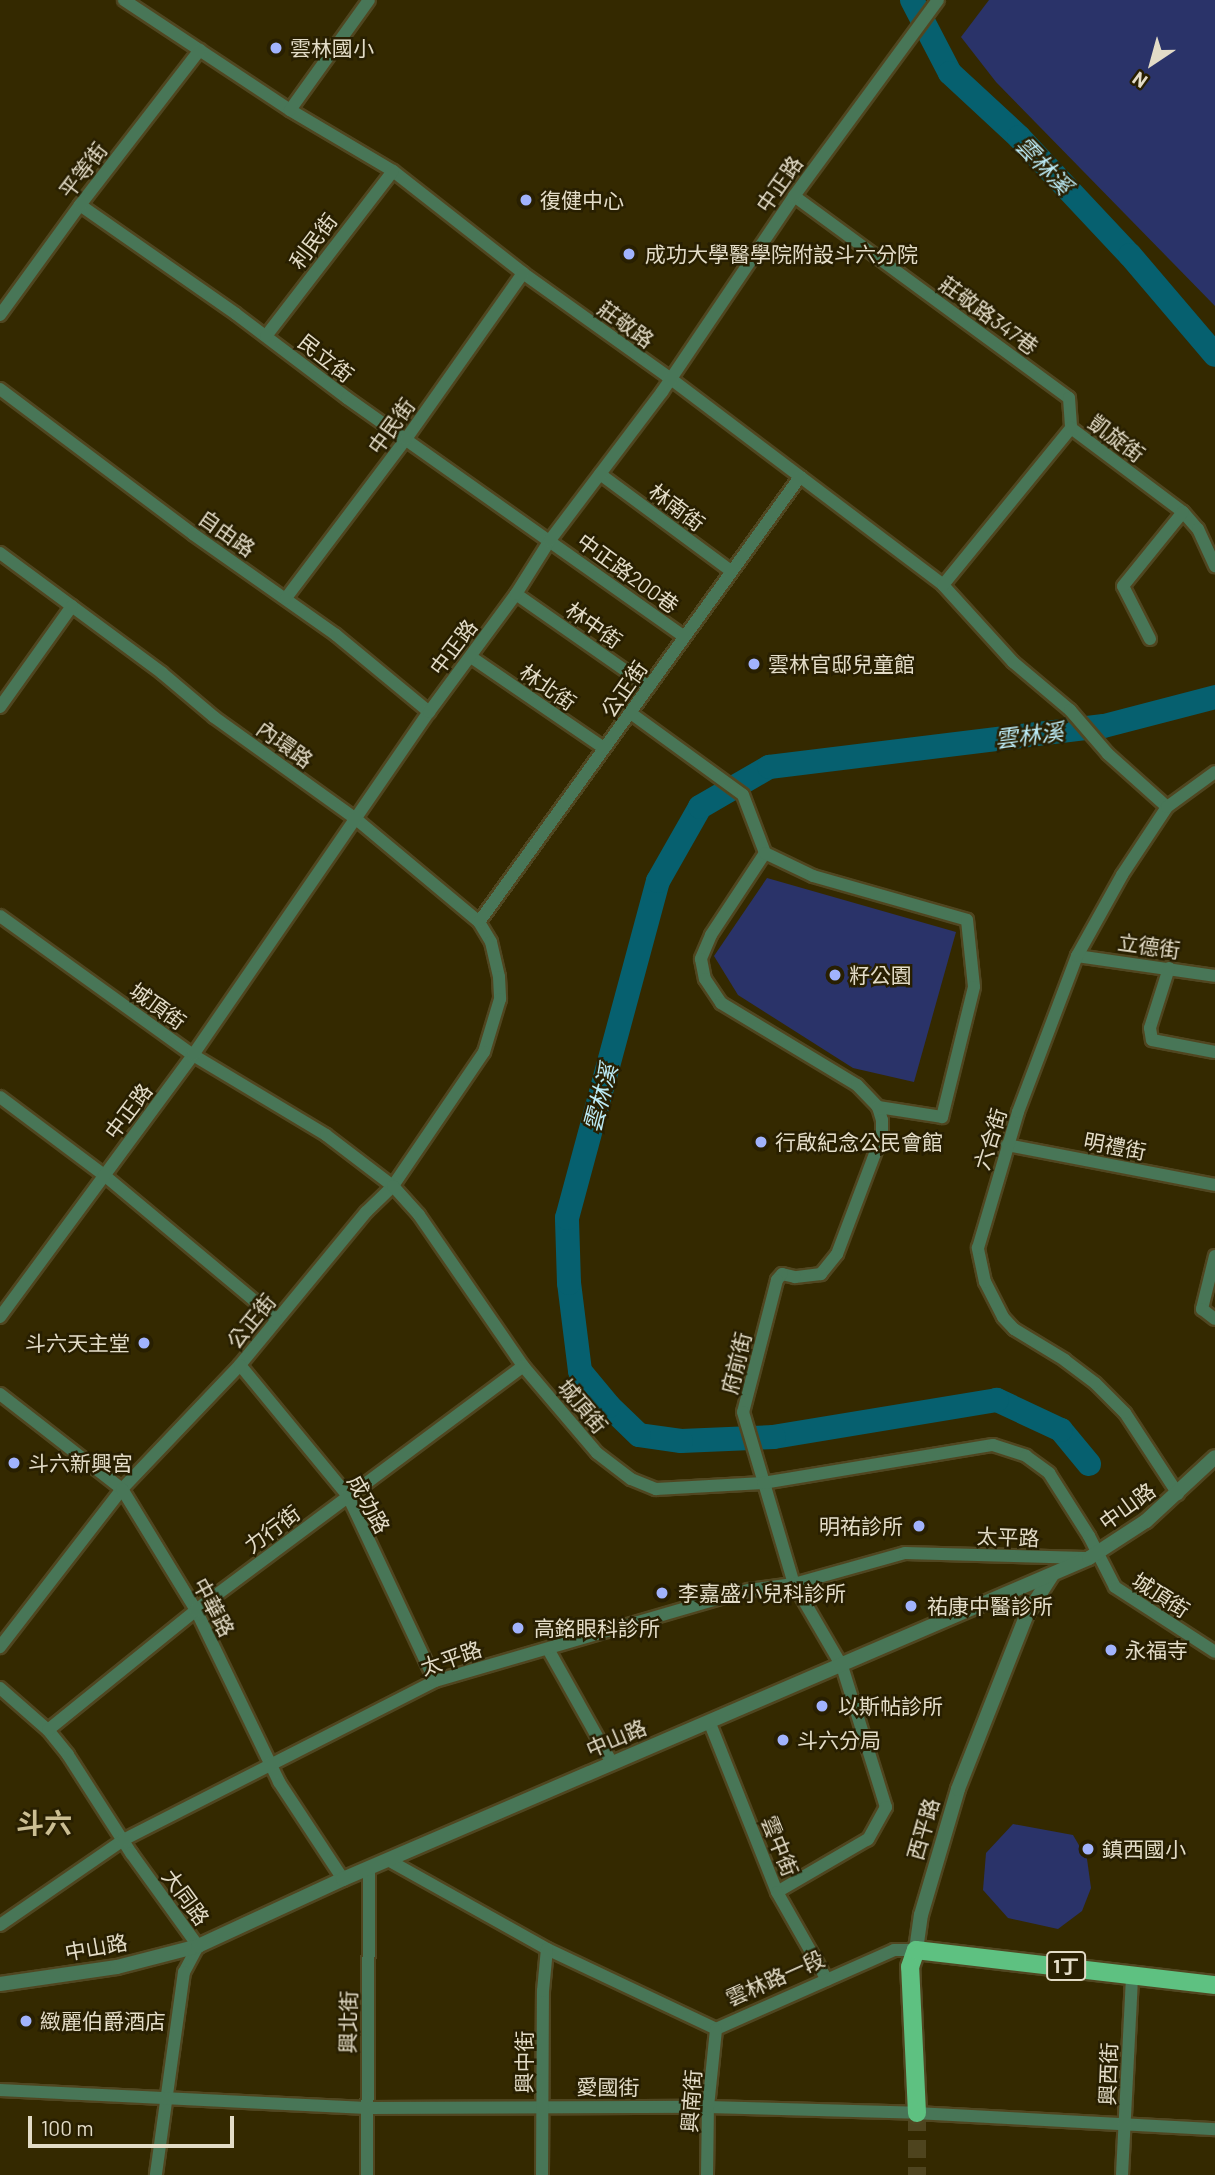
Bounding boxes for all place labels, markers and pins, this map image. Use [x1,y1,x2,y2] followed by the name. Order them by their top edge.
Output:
[290,35,374,61] place label: 雲林國小
[268,40,284,56] marker: 雲林國小
[540,187,624,213] place label: 復健中心
[518,192,534,208] marker: 復健中心
[645,241,918,267] place label: 成功大學醫學院附設斗六分院
[619,244,639,264] marker: 成功大學醫學院附設斗六分院
[768,651,915,677] place label: 雲林官邸兒童館
[746,656,762,672] marker: 雲林官邸兒童館
[849,962,912,988] place label: 籽公園
[827,967,843,983] marker: 籽公園
[775,1129,943,1155] place label: 行啟紀念公民會館
[753,1134,769,1150] marker: 行啟紀念公民會館
[25,1330,130,1356] place label: 斗六天主堂
[136,1335,152,1351] marker: 斗六天主堂
[28,1450,133,1476] place label: 斗六新興宮
[6,1455,22,1471] marker: 斗六新興宮
[819,1513,903,1539] place label: 明祐診所
[909,1516,929,1536] marker: 明祐診所
[678,1580,846,1606] place label: 李嘉盛小兒科診所
[652,1583,672,1603] marker: 李嘉盛小兒科診所
[927,1593,1053,1619] place label: 祐康中醫診所
[901,1596,921,1616] marker: 祐康中醫診所
[534,1615,660,1641] place label: 高銘眼科診所
[508,1618,528,1638] marker: 高銘眼科診所
[1125,1637,1188,1663] place label: 永福寺
[1103,1642,1119,1658] marker: 永福寺
[838,1693,943,1719] place label: 以斯帖診所
[812,1696,832,1716] marker: 以斯帖診所
[797,1727,881,1753] place label: 斗六分局
[775,1732,791,1748] marker: 斗六分局
[1102,1836,1186,1862] place label: 鎮西國小
[1080,1841,1096,1857] marker: 鎮西國小
[40,2008,166,2034] place label: 緻麗伯爵酒店
[18,2013,34,2029] marker: 緻麗伯爵酒店

